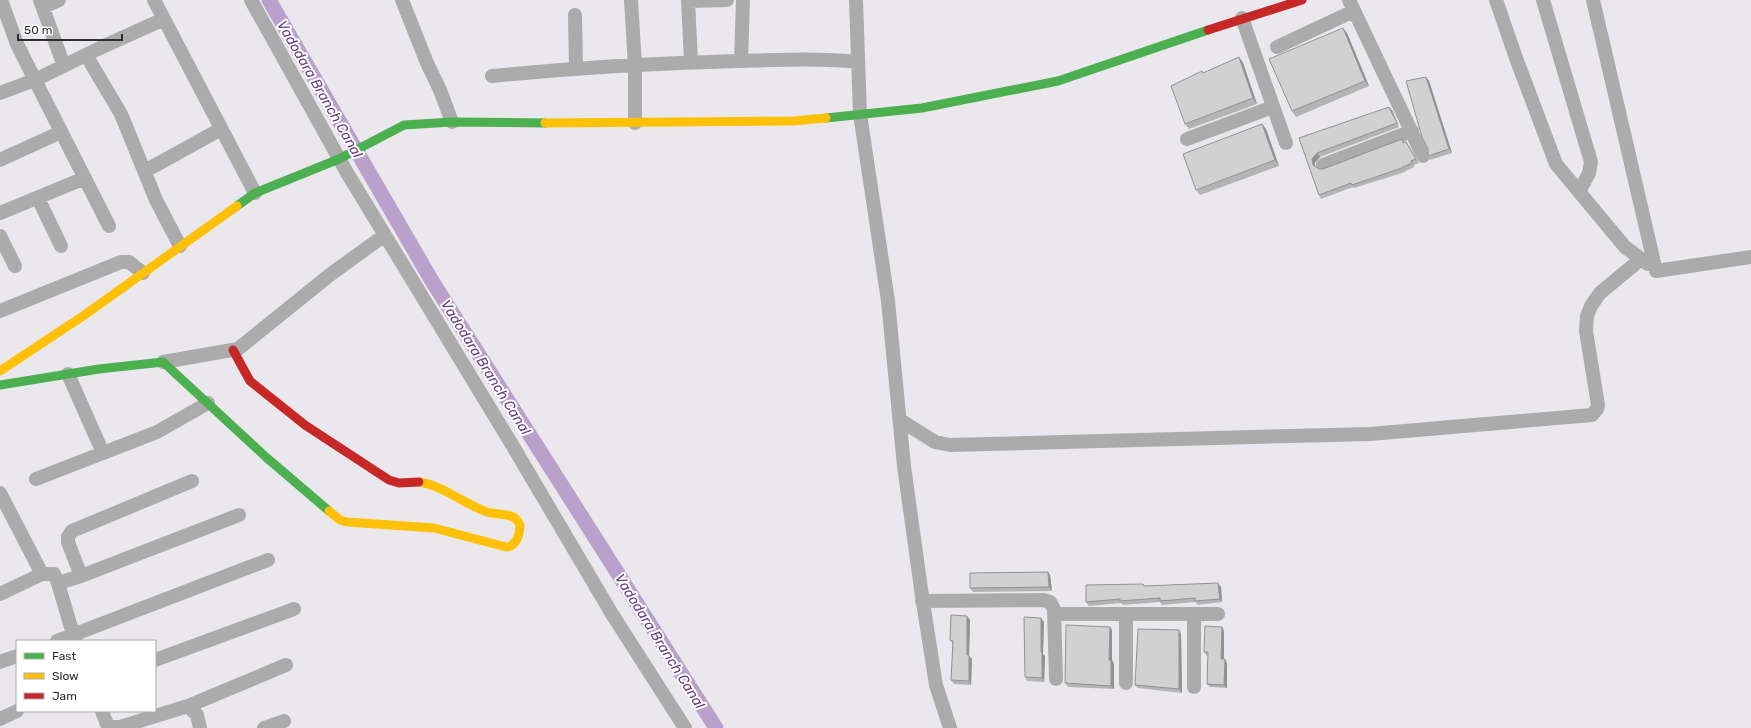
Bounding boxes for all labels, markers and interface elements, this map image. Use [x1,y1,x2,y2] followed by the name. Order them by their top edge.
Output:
[18,16,122,42] scale bar
[273,17,366,162] water label: Vadodara Branch Canal
[24,23,52,37] text: 50 m
[437,297,534,438] water label: Vadodara Branch Canal
[611,571,708,712] water label: Vadodara Branch Canal
[16,640,156,712] legend
[52,649,76,663] text: Fast
[52,669,79,683] text: Slow
[52,689,77,703] text: Jam

